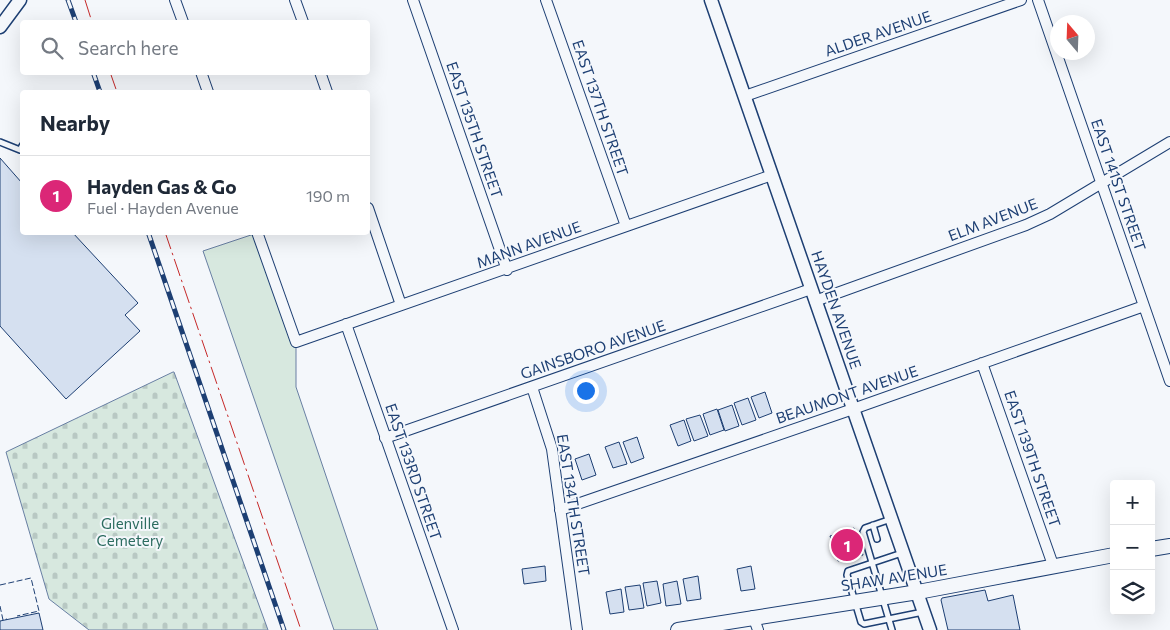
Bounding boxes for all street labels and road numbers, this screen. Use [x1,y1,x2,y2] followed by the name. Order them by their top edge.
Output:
[822,6,933,60] street label: ALDER AVENUE
[569,37,633,178] street label: EAST 137TH STREET
[443,59,507,201] street label: EAST 135TH STREET
[1088,116,1150,253] street label: EAST 141ST STREET
[945,194,1040,244] street label: ELM AVENUE
[474,217,583,271] street label: MANN AVENUE
[808,248,866,371] street label: HAYDEN AVENUE
[518,316,668,382] street label: GAINSBORO AVENUE
[773,361,920,427] street label: BEAUMONT AVENUE
[1001,388,1065,530] street label: EAST 139TH STREET
[382,401,446,543] street label: EAST 133RD STREET
[554,433,594,577] street label: EAST 134TH STREET
[840,560,948,594] street label: SHAW AVENUE

